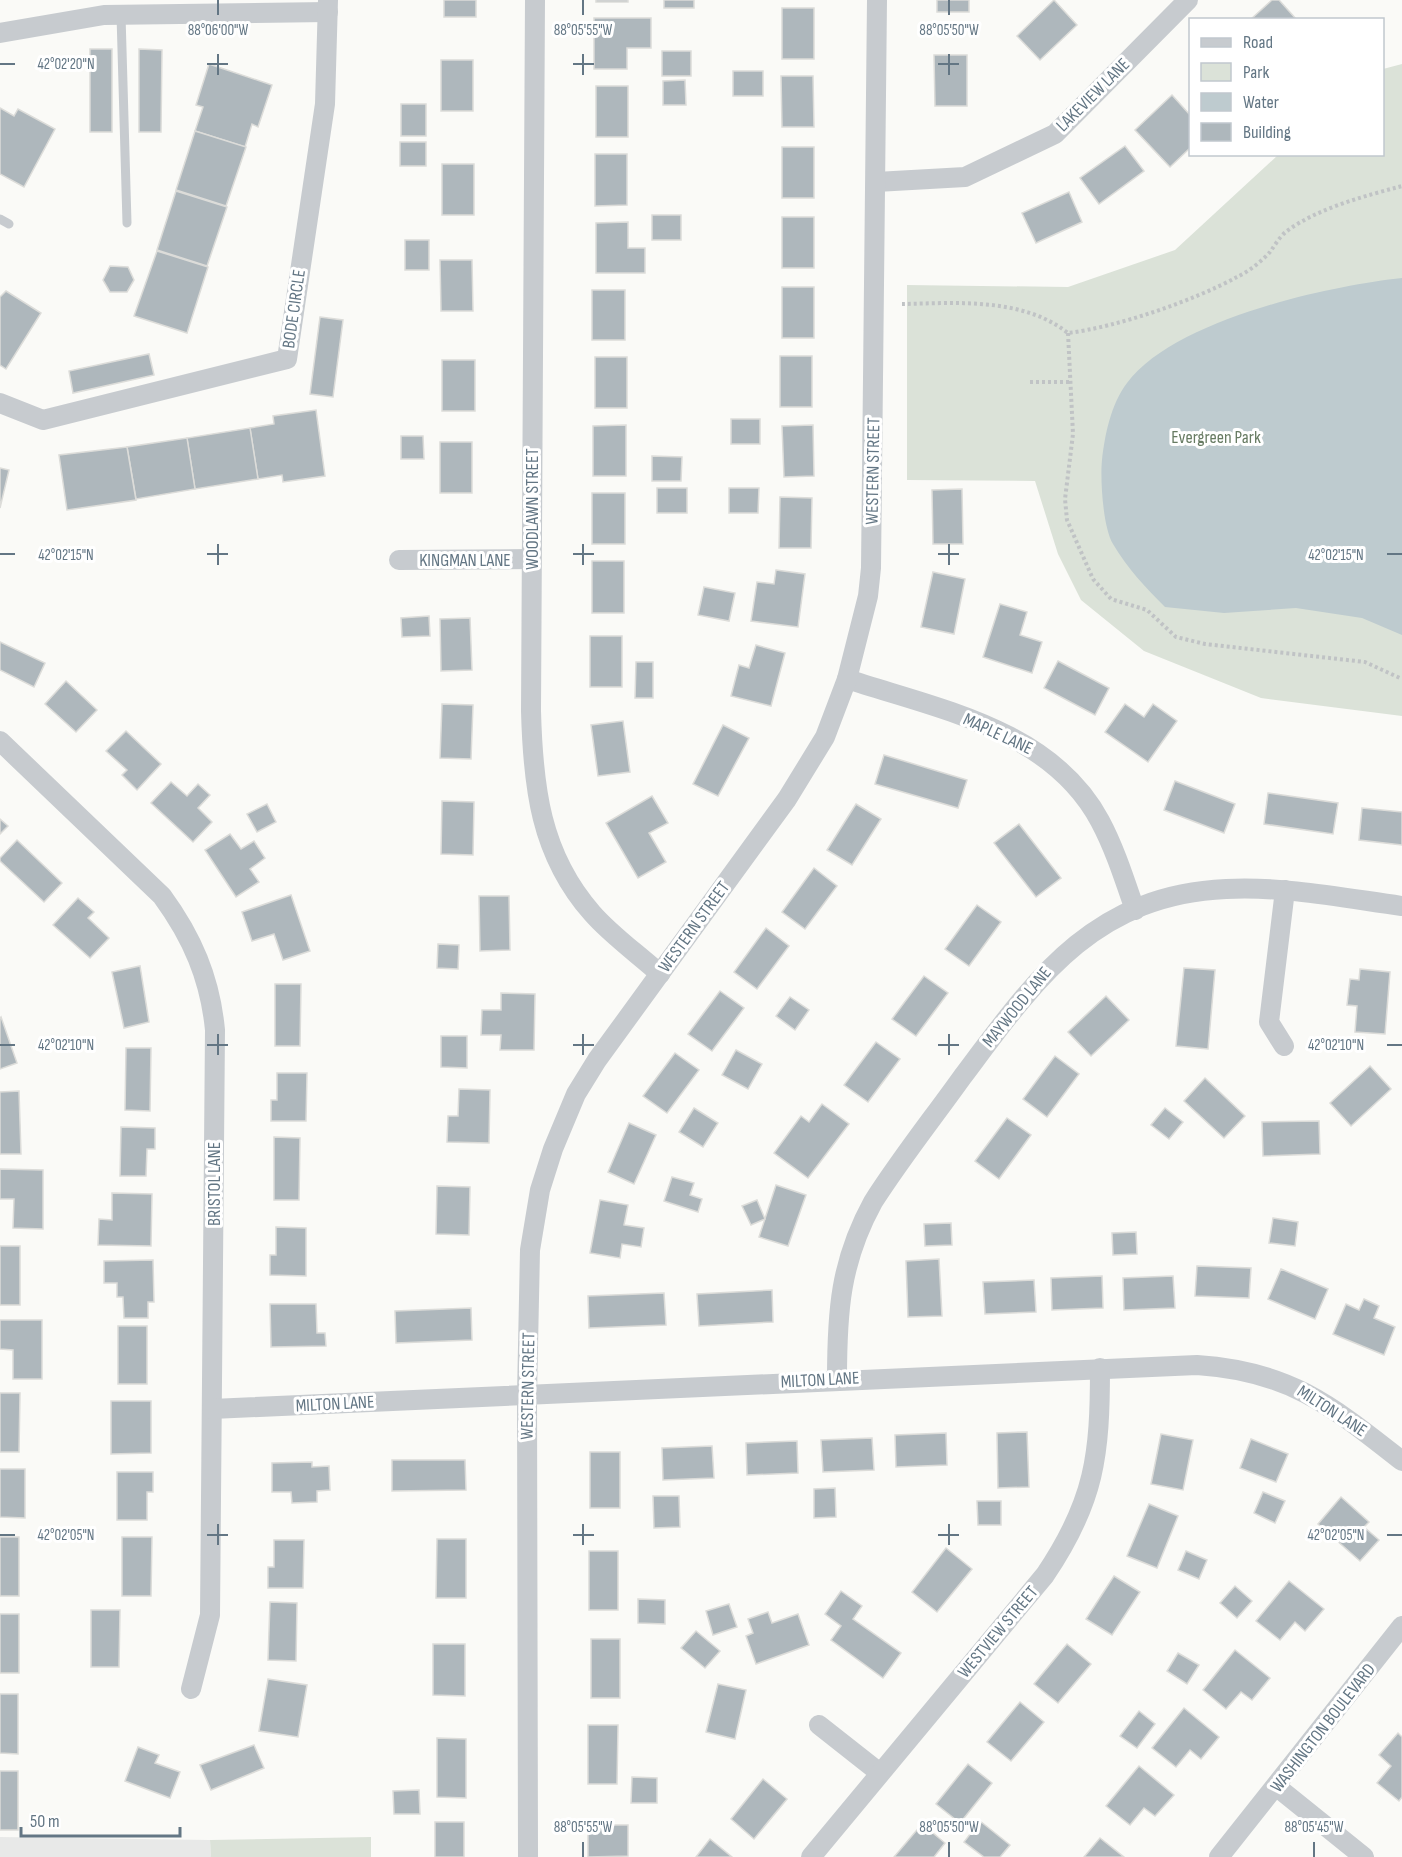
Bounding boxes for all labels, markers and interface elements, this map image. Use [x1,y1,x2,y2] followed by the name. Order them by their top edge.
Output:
[1189,18,1384,156] legend
[188,21,249,40] text: 88°06'00"W
[554,21,613,40] text: 88°05'55"W
[919,21,979,40] text: 88°05'50"W
[1243,32,1273,53] text: Road
[1052,54,1134,136] street label: LAKEVIEW LANE
[37,55,95,74] text: 42°02'20"N
[1243,62,1269,83] text: Park
[1243,92,1279,113] text: Water
[1243,122,1291,143] text: Building
[278,268,310,350] street label: BODE CIRCLE
[862,417,884,525] street label: WESTERN STREET
[1171,427,1261,448] park label: Evergreen Park
[522,448,543,570] street label: WOODLAWN STREET
[38,546,94,565] text: 42°02'15"N
[1308,546,1364,565] text: 42°02'15"N
[419,550,511,571] street label: KINGMAN LANE
[960,709,1036,759] street label: MAPLE LANE
[654,877,734,977] street label: WESTERN STREET
[978,963,1056,1051] street label: MAYWOOD LANE
[38,1036,94,1055] text: 42°02'10"N
[1308,1036,1364,1055] text: 42°02'10"N
[204,1142,225,1226] street label: BRISTOL LANE
[517,1332,539,1440] street label: WESTERN STREET
[780,1367,860,1393] street label: MILTON LANE
[1293,1381,1371,1441] street label: MILTON LANE
[295,1391,375,1417] street label: MILTON LANE
[38,1526,94,1545] text: 42°02'05"N
[1308,1526,1364,1545] text: 42°02'05"N
[954,1582,1042,1682] street label: WESTVIEW STREET
[1266,1659,1380,1797] street label: WASHINGTON BOULEVARD
[21,1800,180,1838] scale bar
[30,1811,60,1832] text: 50 m
[554,1818,613,1837] text: 88°05'55"W
[919,1818,979,1837] text: 88°05'50"W
[1285,1818,1344,1837] text: 88°05'45"W

